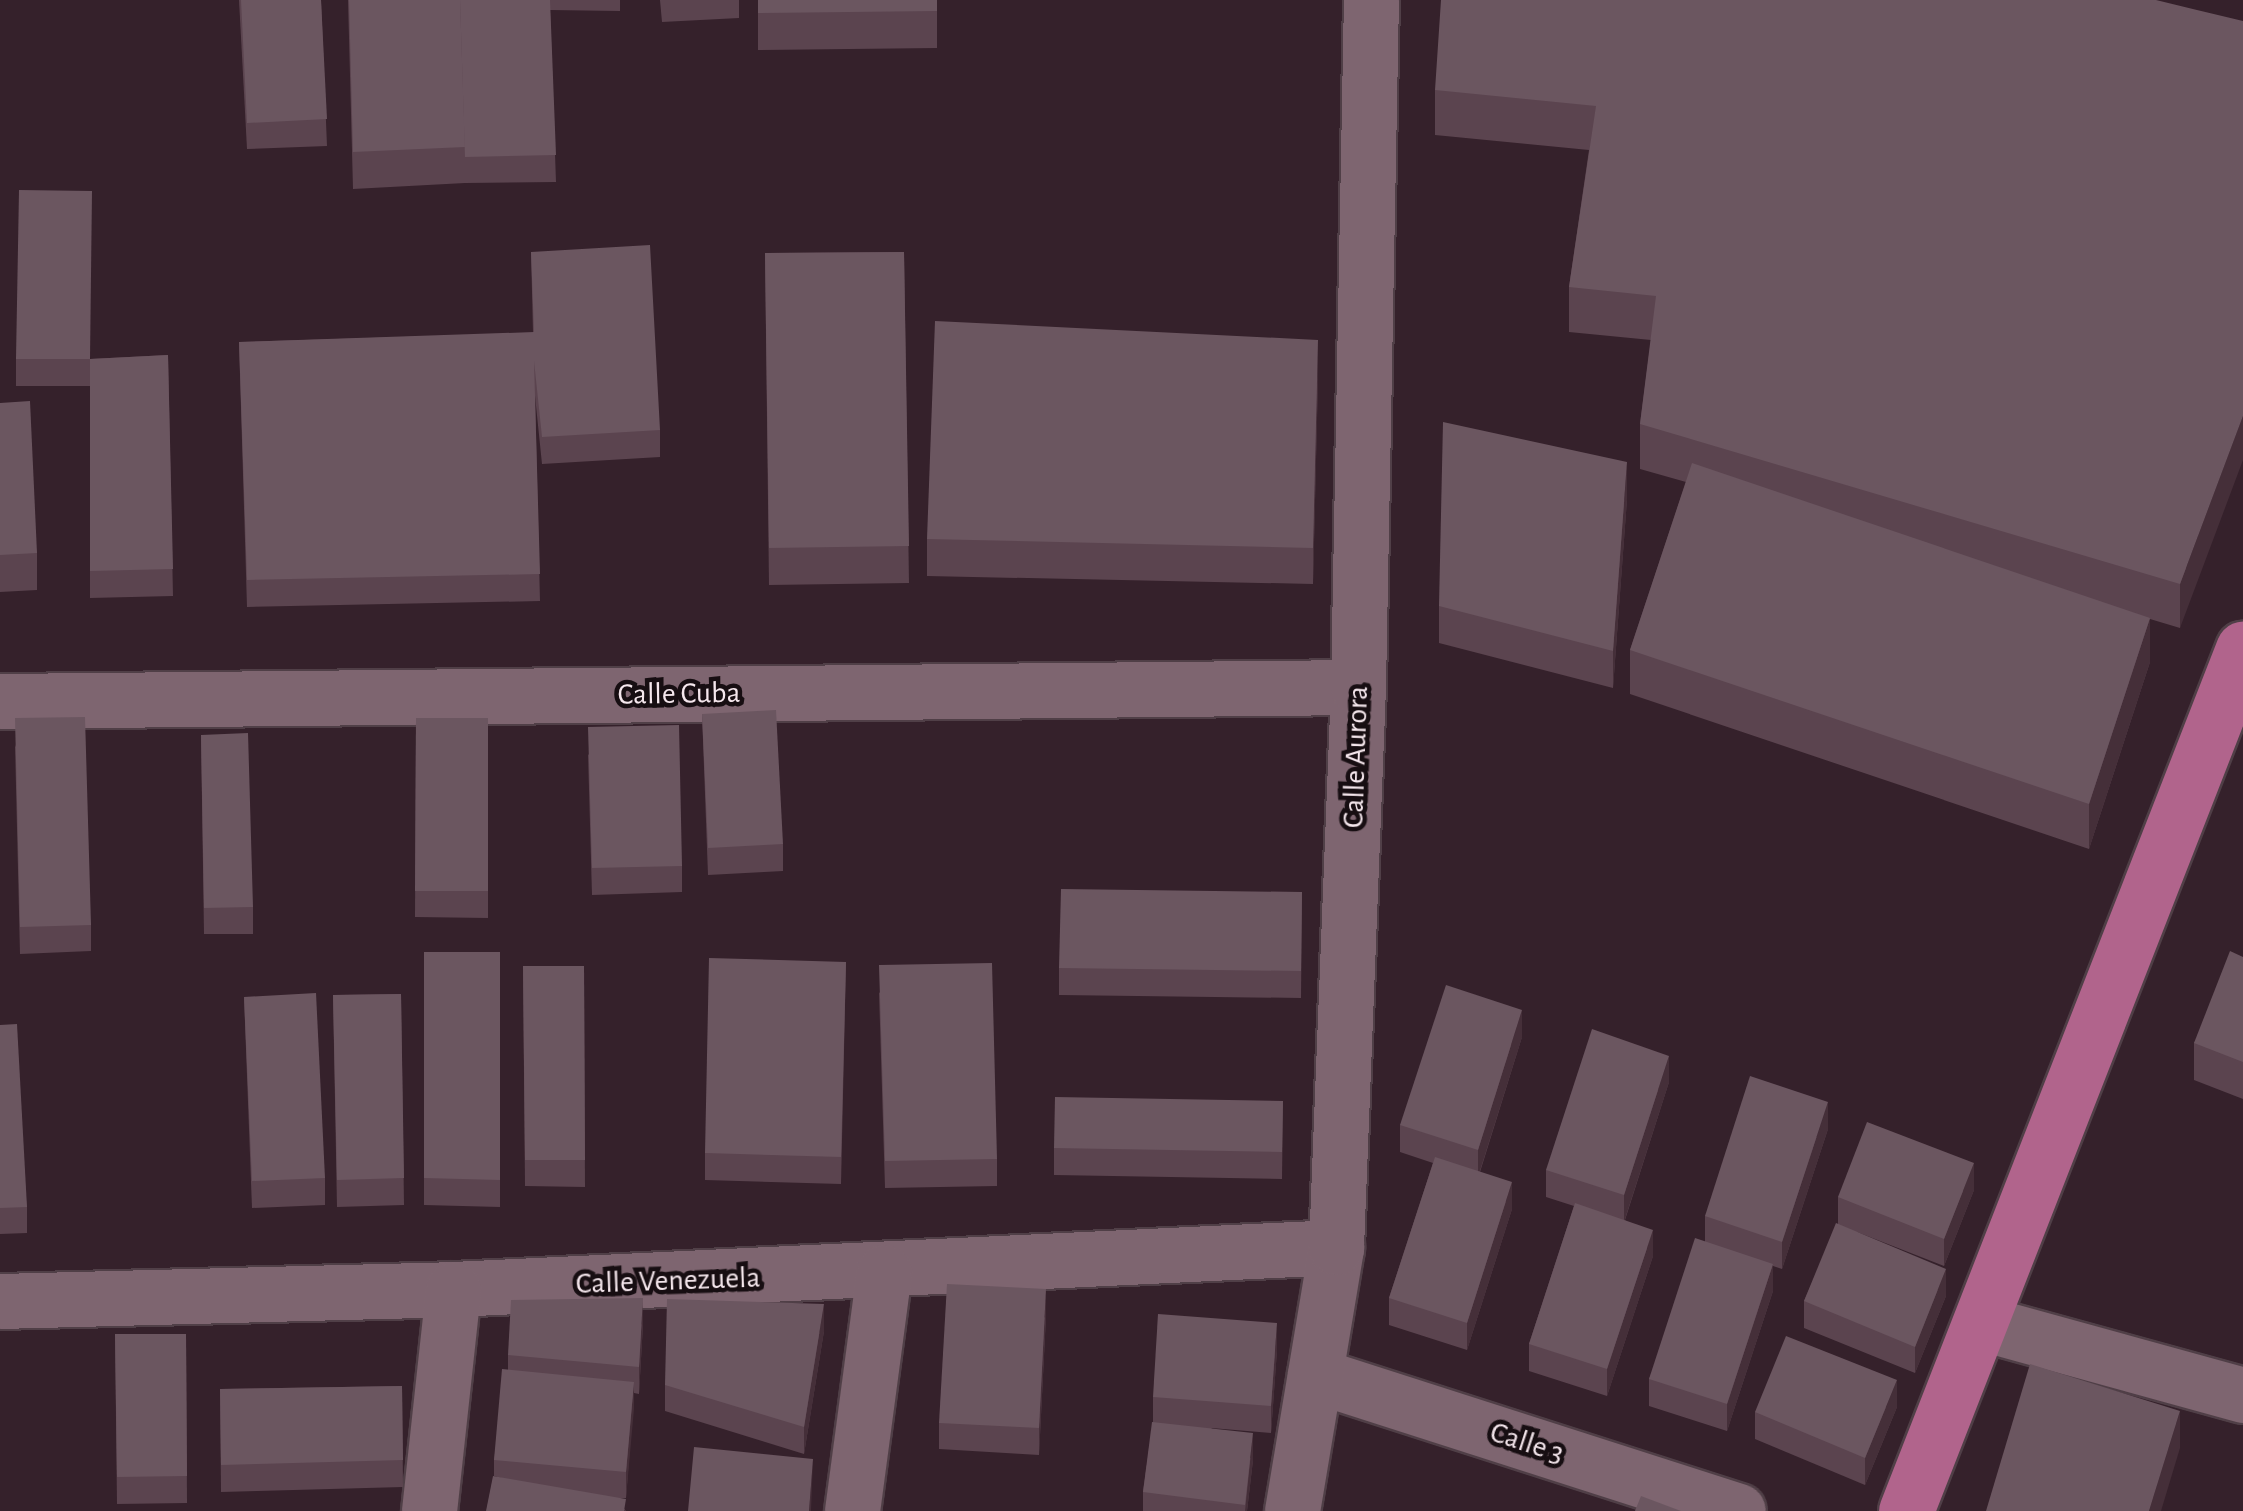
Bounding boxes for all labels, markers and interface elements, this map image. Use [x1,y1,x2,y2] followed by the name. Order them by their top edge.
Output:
[617,675,741,713] street label: Calle Cuba
[1336,685,1376,829] street label: Calle Aurora
[575,1260,761,1302] street label: Calle Venezuela
[1486,1414,1568,1472] street label: Calle 3

